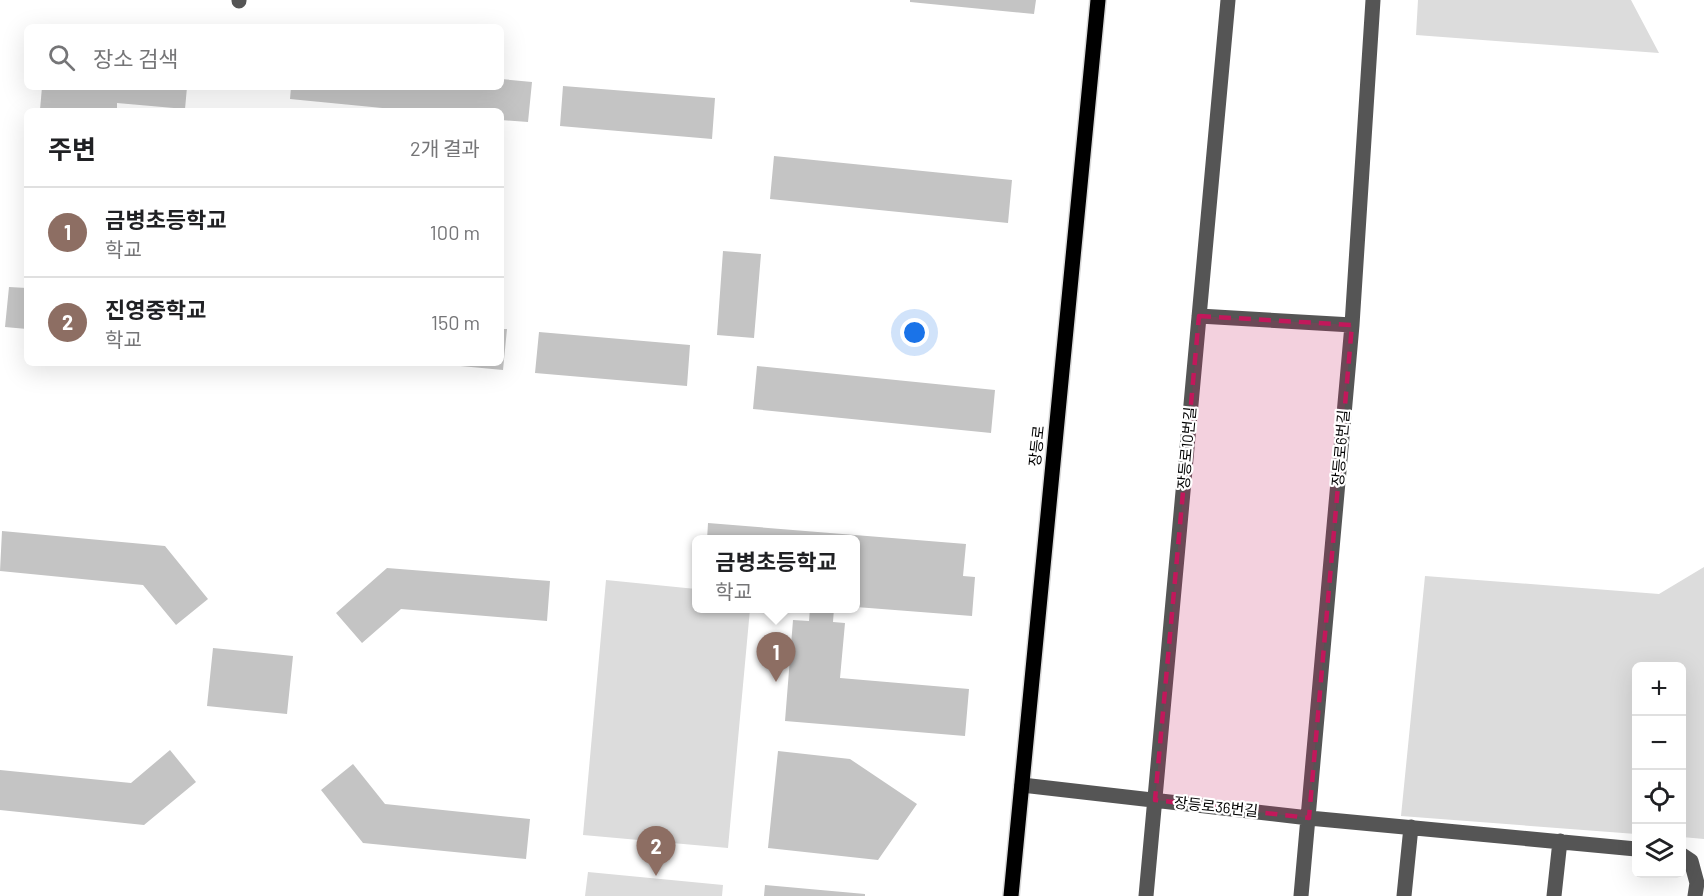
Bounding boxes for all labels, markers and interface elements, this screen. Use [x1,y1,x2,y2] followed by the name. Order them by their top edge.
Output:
[24,24,504,90] search box
[45,41,78,74] icon: search
[93,45,178,71] text: 장소 검색
[48,133,96,164] text: 주변
[410,136,480,160] text: 2개 결과
[105,206,226,232] text: 금병초등학교
[64,220,71,244] text: 1
[430,220,480,244] text: 100 m
[105,237,142,261] text: 학교
[105,296,206,322] text: 진영중학교
[62,310,73,334] text: 2
[431,310,480,334] text: 150 m
[900,318,929,347] your location
[105,327,142,351] text: 학교
[1173,406,1199,490] street label: 장등로10번길
[1328,409,1352,487] street label: 장등로6번길
[1025,424,1047,467] street label: 장등로
[692,535,860,613] popup
[715,548,837,574] text: 금병초등학교
[715,579,752,603] text: 학교
[756,632,796,682] pin: 1
[1632,662,1686,878] map controls
[1632,662,1686,716] button: +
[1632,716,1686,770] button: −
[1632,770,1686,824] button: locate
[1173,793,1259,819] street label: 장등로36번길
[1632,824,1686,878] button: layers
[636,826,676,876] pin: 2

